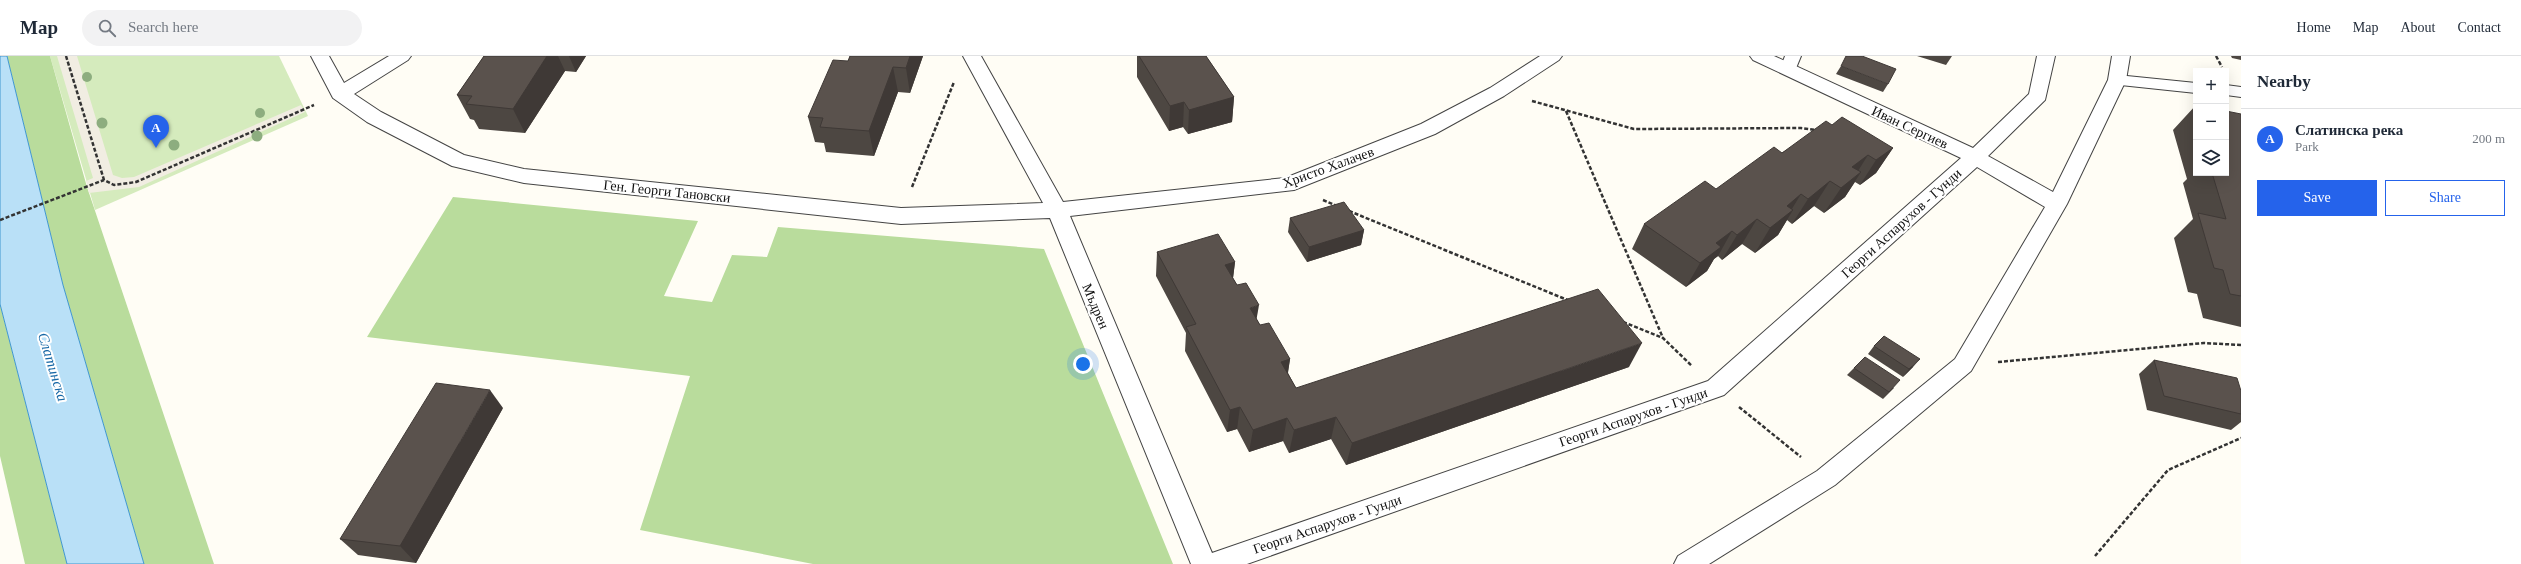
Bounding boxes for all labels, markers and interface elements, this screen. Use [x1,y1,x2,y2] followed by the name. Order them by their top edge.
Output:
[82,10,362,46] search box
[20,17,58,38] text: Map
[96,17,118,39] icon: search
[128,19,198,35] text: Search here
[2297,20,2331,35] text: Home
[2353,20,2378,35] text: Map
[2400,20,2435,35] text: About
[2457,20,2501,35] text: Contact
[2193,68,2229,176] map controls
[2193,68,2229,104] button: +
[2257,72,2311,91] text: Nearby
[1869,103,1951,152] street label: Иван Сергиев
[2193,104,2229,140] button: −
[143,115,169,148] pin: A
[2295,122,2403,138] text: Слатинска река
[2265,131,2275,146] text: A
[2472,131,2505,146] text: 200 m
[2295,139,2319,154] text: Park
[2193,140,2229,176] button: layers
[1280,144,1376,191] street label: Христо Халачев
[1838,165,1965,281] street label: Георги Аспарухов - Гунди
[603,177,732,206] street label: Ген. Георги Тановски
[2257,180,2377,216] button: Save
[2385,180,2505,216] button: Share
[1079,281,1112,331] street label: Мъдрен
[35,331,71,403] water label: Слатинска
[1073,354,1093,374] your location
[1557,385,1710,450] street label: Георги Аспарухов - Гунди
[1251,492,1404,557] street label: Георги Аспарухов - Гунди

